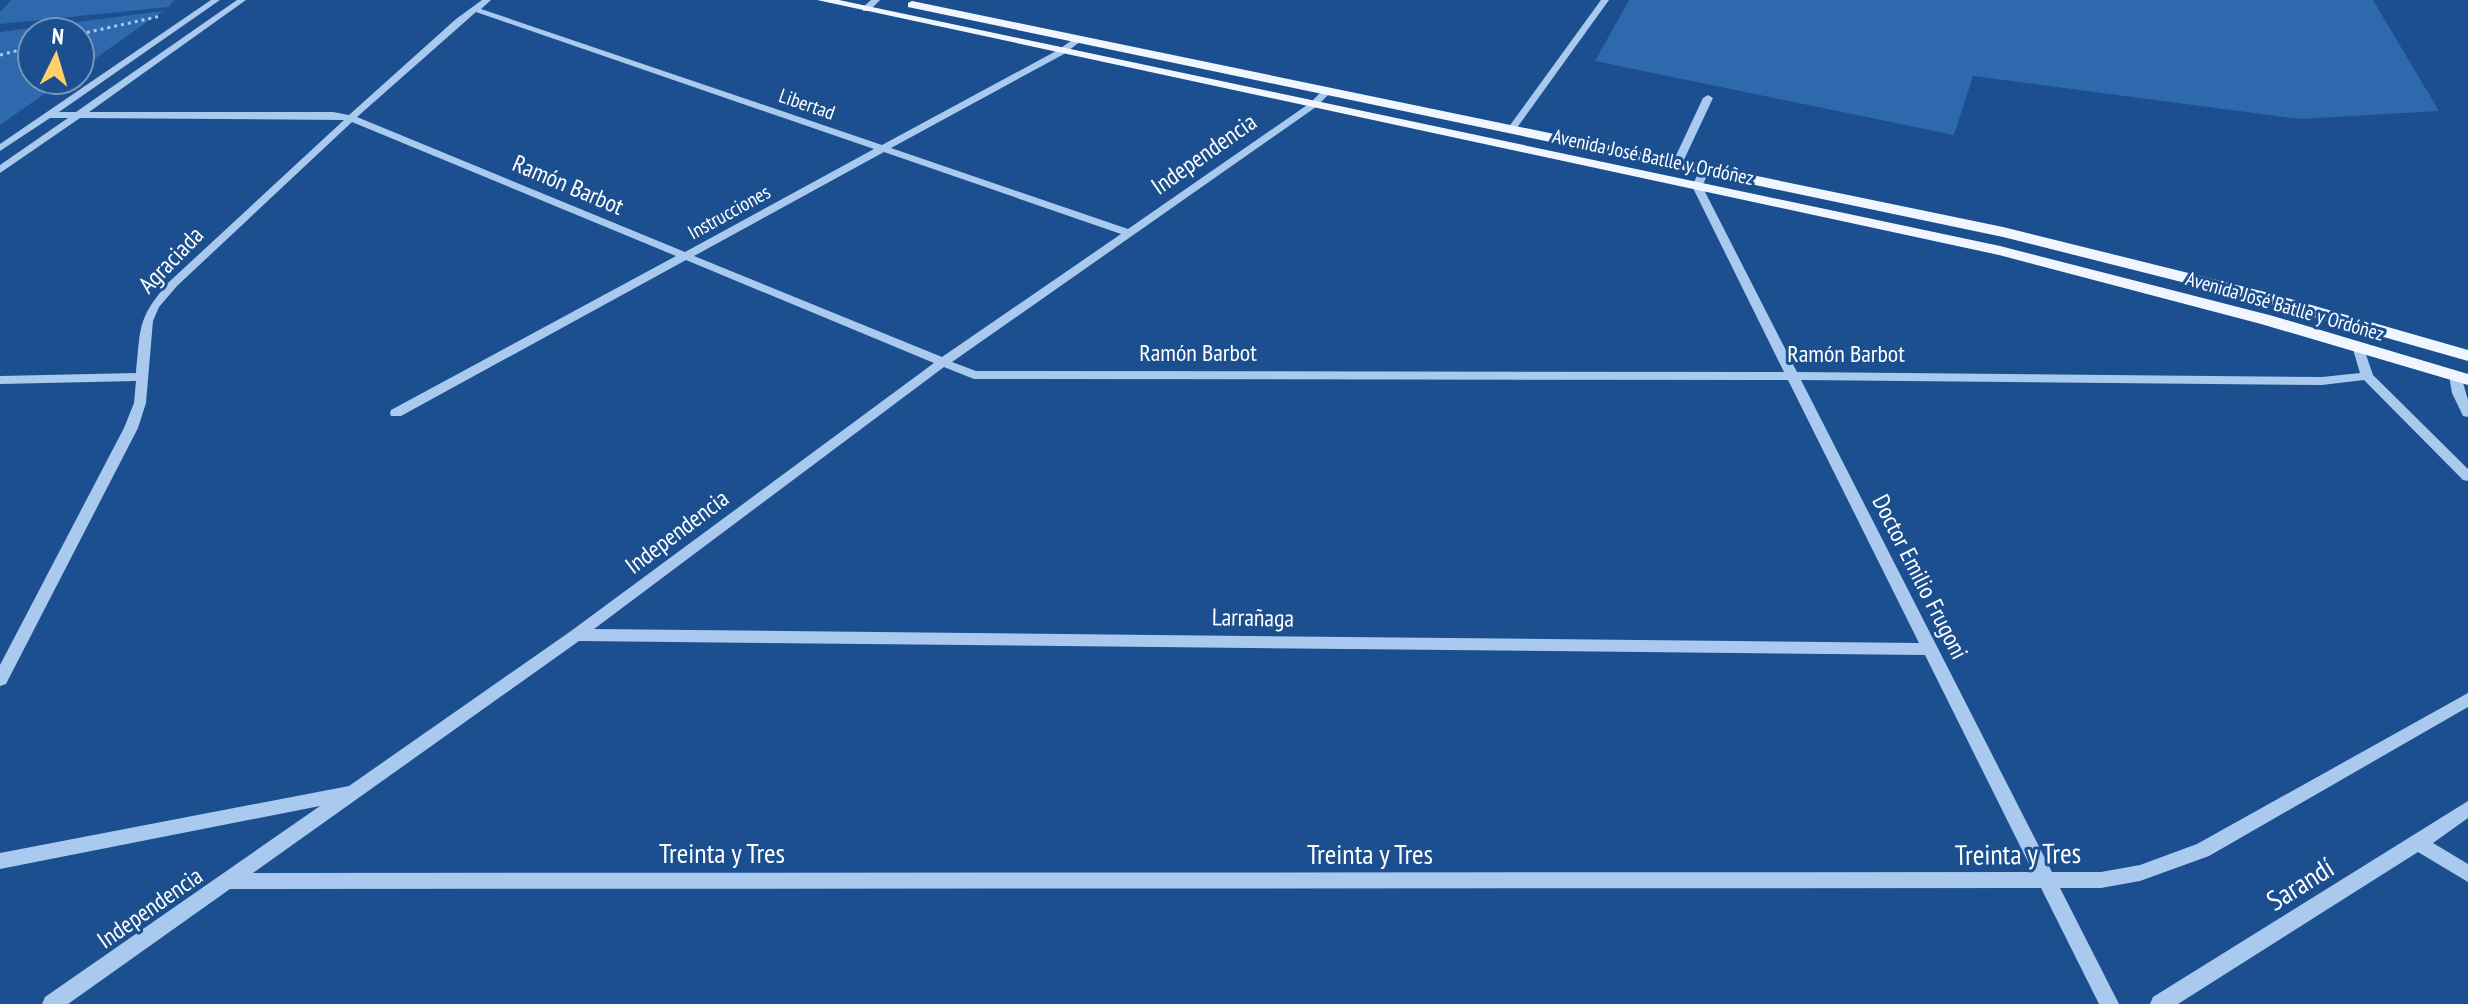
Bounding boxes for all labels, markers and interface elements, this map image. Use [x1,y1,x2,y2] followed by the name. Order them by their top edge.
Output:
[16,16,96,96] north arrow
[51,22,65,51] text: N
[775,82,839,126] street label: Libertad
[1145,106,1262,201] street label: Independencia
[1550,123,1756,191] street label: Avenida José Batlle y Ordóñez
[508,147,629,222] street label: Ramón Barbot
[683,179,775,245] street label: Instrucciones
[131,220,210,300] street label: Agraciada
[2183,265,2387,347] street label: Avenida José Batlle y Ordóñez
[1139,337,1257,368] street label: Ramón Barbot
[1787,338,1905,369] street label: Ramón Barbot
[619,483,735,581] street label: Independencia
[1866,489,1975,664] street label: Doctor Emilio Frugoni
[1212,601,1294,634] street label: Larrañaga
[659,834,785,871] street label: Treinta y Tres
[1955,834,2081,873] street label: Treinta y Tres
[1307,835,1433,872] street label: Treinta y Tres
[2259,849,2340,918] street label: Sarandí
[91,860,208,955] street label: Independencia

